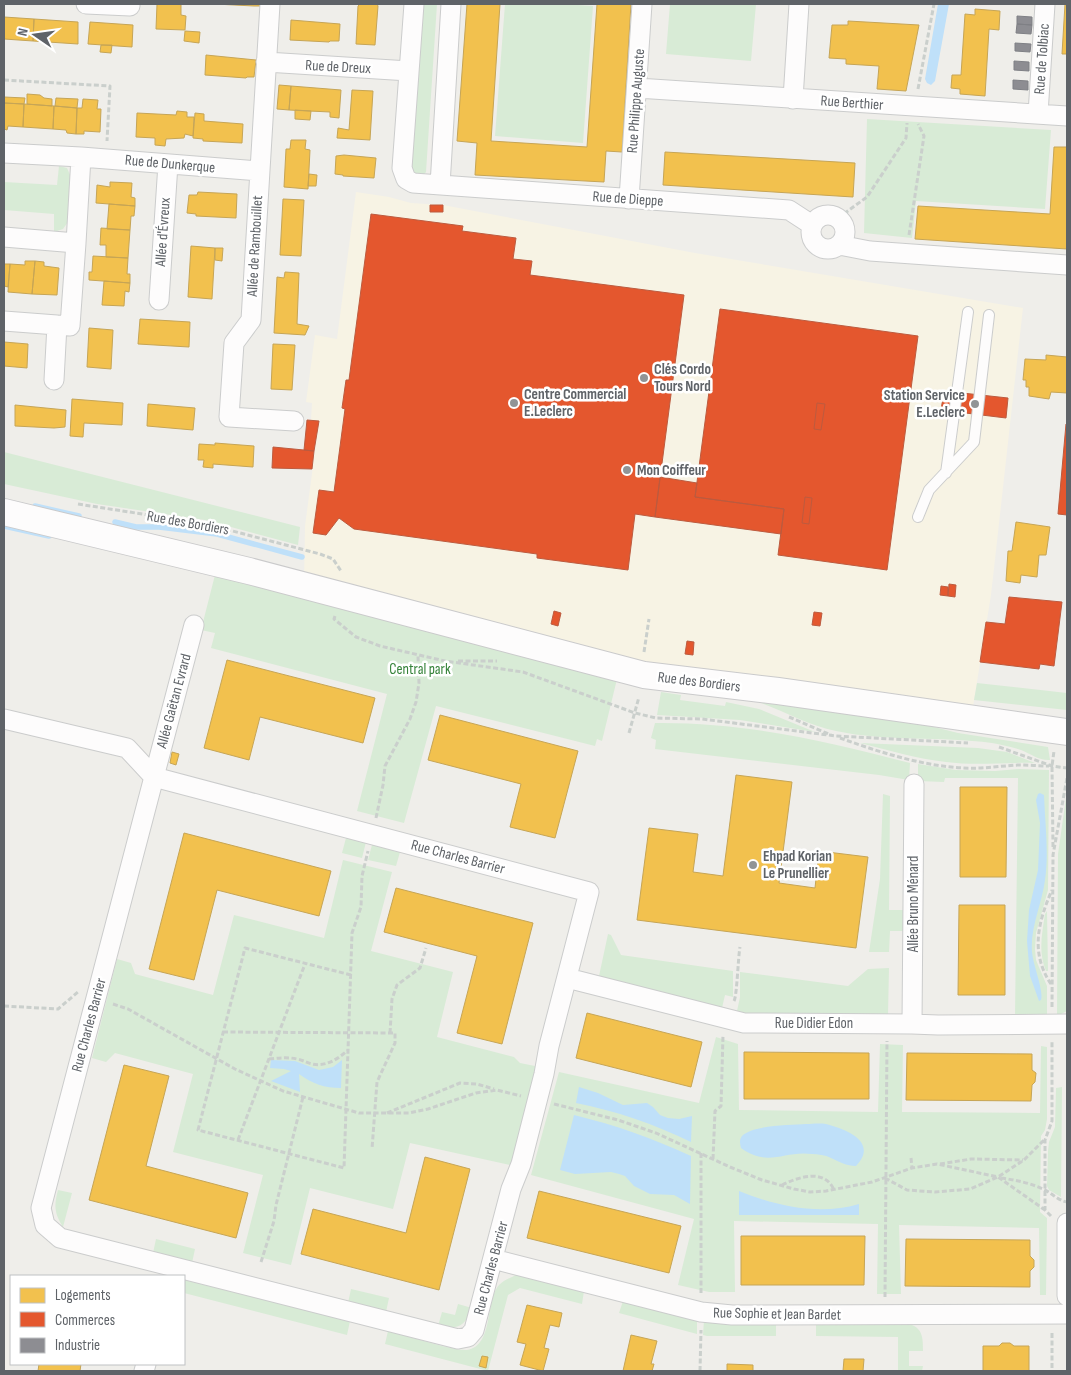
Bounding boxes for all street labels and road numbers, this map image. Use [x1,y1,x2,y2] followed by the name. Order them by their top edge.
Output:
[1030,23,1054,95] street label: Rue de Tolbiac
[623,48,649,154] street label: Rue Philippe Auguste
[305,56,372,78] street label: Rue de Dreux
[820,91,885,115] street label: Rue Berthier
[124,151,216,177] street label: Rue de Dunkerque
[592,187,664,211] street label: Rue de Dieppe
[243,195,267,298] street label: Allée de Rambouillet
[151,196,175,268] street label: Allée d'Évreux
[145,506,231,540] street label: Rue des Bordiers
[152,652,196,751] street label: Allée Gaëtan Evrard
[657,668,741,696] street label: Rue des Bordiers
[409,835,508,879] street label: Rue Charles Barrier
[904,856,923,953] street label: Allée Bruno Ménard
[67,975,111,1074] street label: Rue Charles Barrier
[775,1014,853,1033] street label: Rue Didier Edon
[469,1218,513,1317] street label: Rue Charles Barrier
[713,1303,842,1325] street label: Rue Sophie et Jean Bardet

